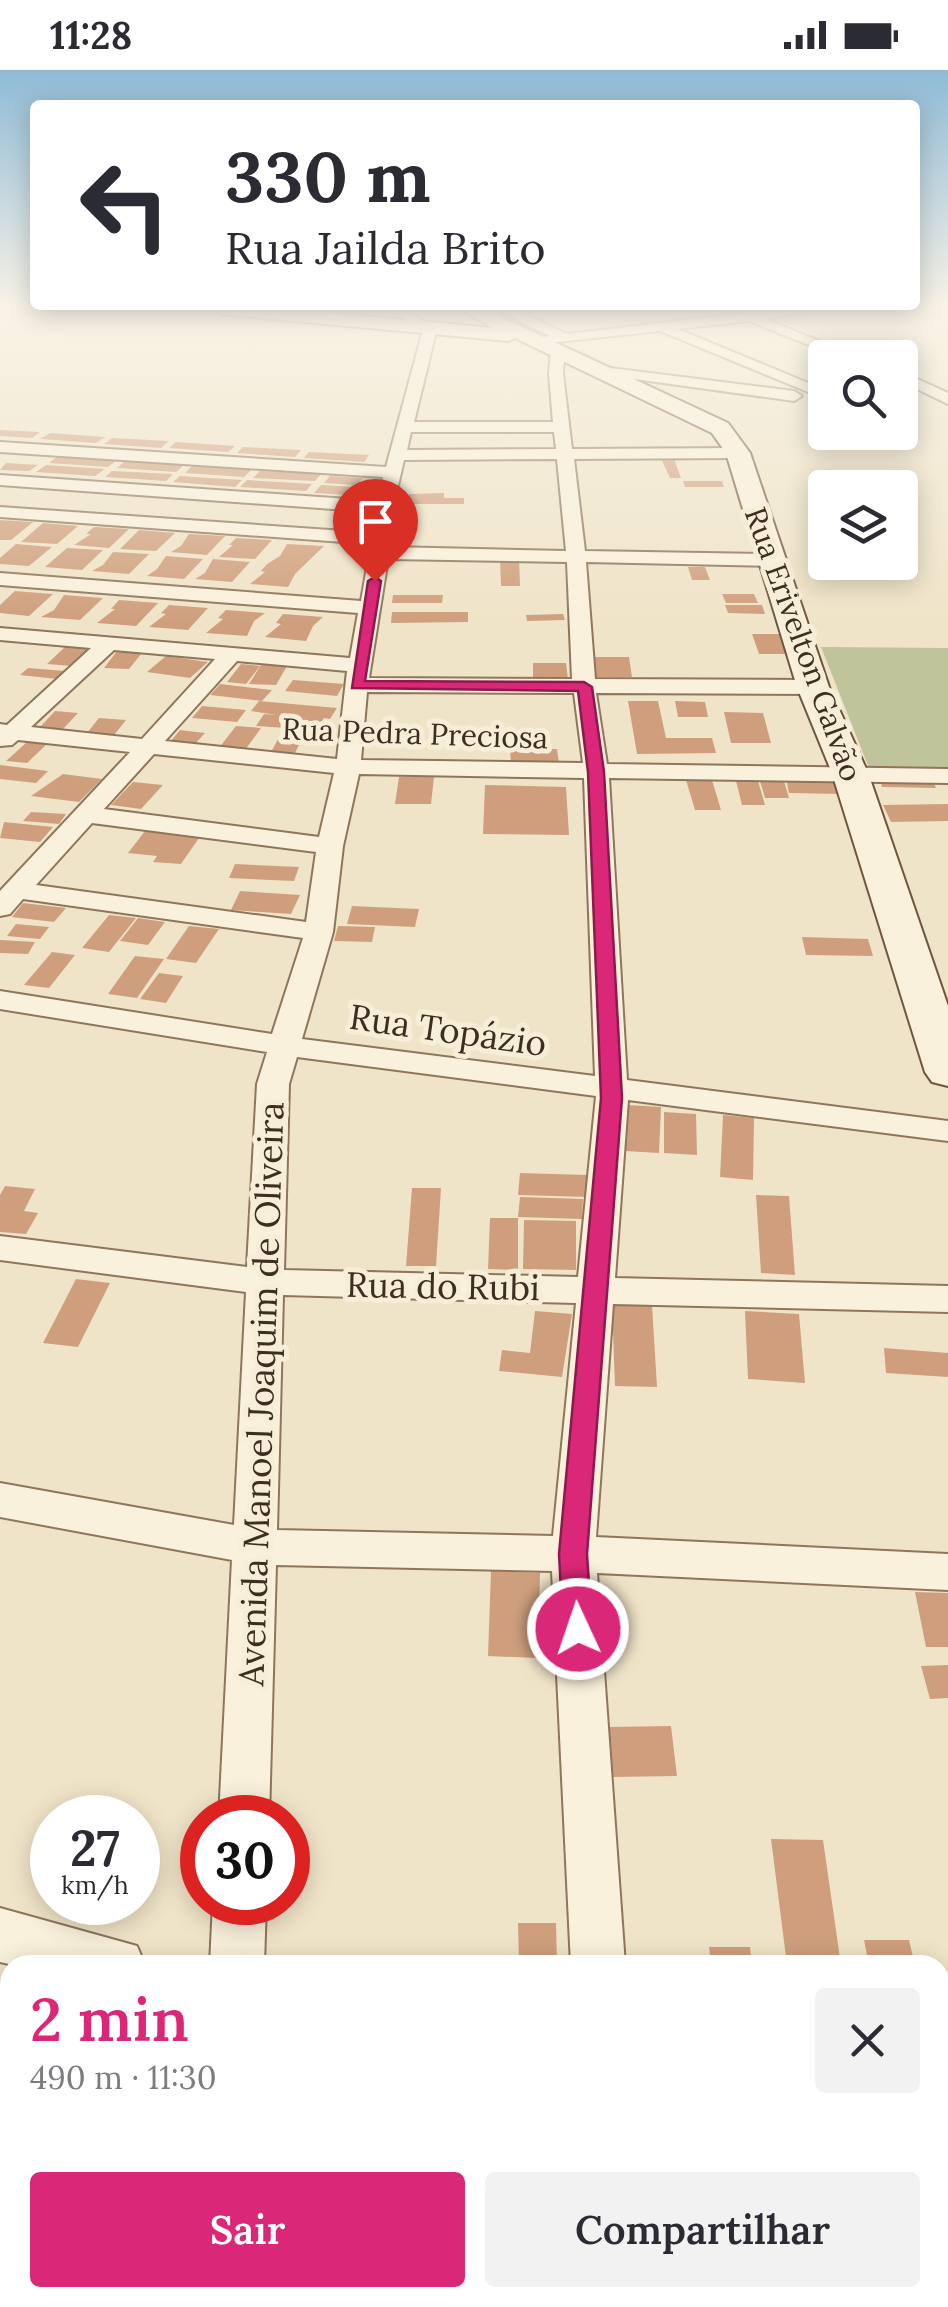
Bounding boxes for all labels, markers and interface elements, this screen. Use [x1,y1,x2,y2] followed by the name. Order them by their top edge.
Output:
[50,11,132,59] text: 11:28
[225,132,431,221] text: 330 m
[60,140,190,270] icon: left
[225,219,546,276] text: Rua Jailda Brito
[808,340,918,580] map controls
[808,340,918,450] button: search
[808,470,918,580] button: layers
[333,479,418,582] pin
[348,494,403,549] icon: arrive
[737,502,871,786] street label: Rua Erivelton Galvão
[281,709,549,757] street label: Rua Pedra Preciosa
[347,994,549,1066] street label: Rua Topázio
[228,1101,294,1688] street label: Avenida Manoel Joaquim de Oliveira
[346,1262,540,1310] street label: Rua do Rubi
[526,1577,630,1681] position arrow
[180,1795,310,1925] speed limit sign: 30
[70,1816,120,1880] text: 27
[61,1869,129,1901] text: km/h
[30,1981,189,2057] text: 2 min
[815,1988,920,2093] button: close
[30,2057,217,2098] text: 490 m · 11:30
[30,2172,465,2287] button: Sair
[485,2172,920,2287] button: Compartilhar

